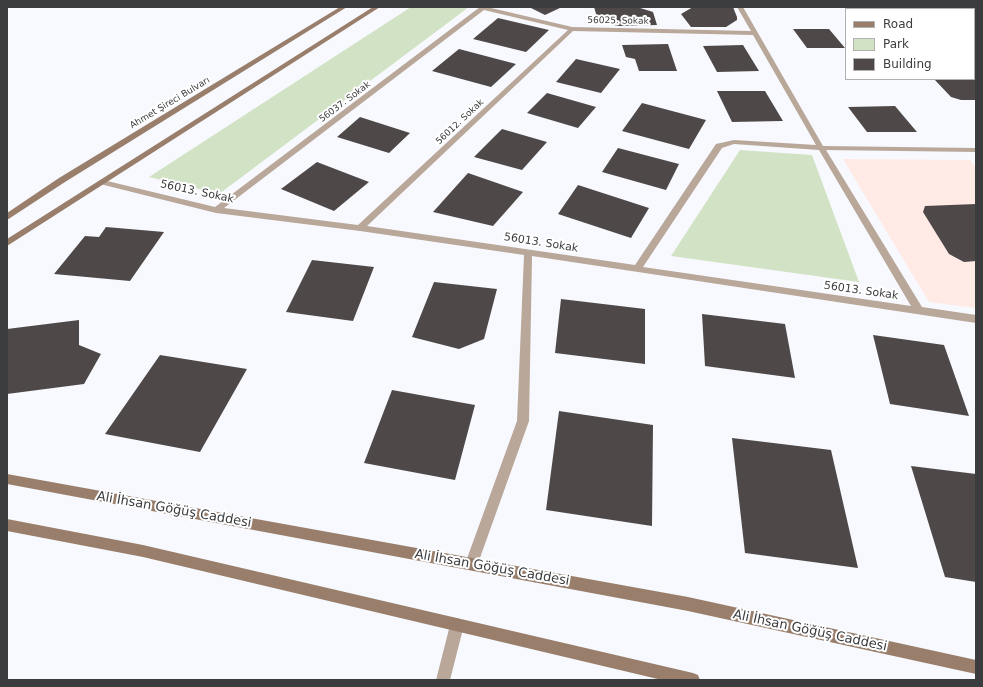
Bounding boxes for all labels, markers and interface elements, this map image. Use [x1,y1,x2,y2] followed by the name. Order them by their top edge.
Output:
[845,8,975,80] legend
[587,15,649,27] street label: 56025. Sokak
[883,17,913,31] text: Road
[883,37,909,51] text: Park
[883,57,932,71] text: Building
[128,75,212,131] street label: Ahmet Şireci Bulvarı
[317,79,373,125] street label: 56037. Sokak
[434,97,486,147] street label: 56012. Sokak
[159,178,235,206] street label: 56013. Sokak
[503,231,579,255] street label: 56013. Sokak
[823,279,899,303] street label: 56013. Sokak
[95,489,253,531] street label: Ali İhsan Göğüş Caddesi
[413,547,571,589] street label: Ali İhsan Göğüş Caddesi
[732,607,888,655] street label: Ali İhsan Göğüş Caddesi

